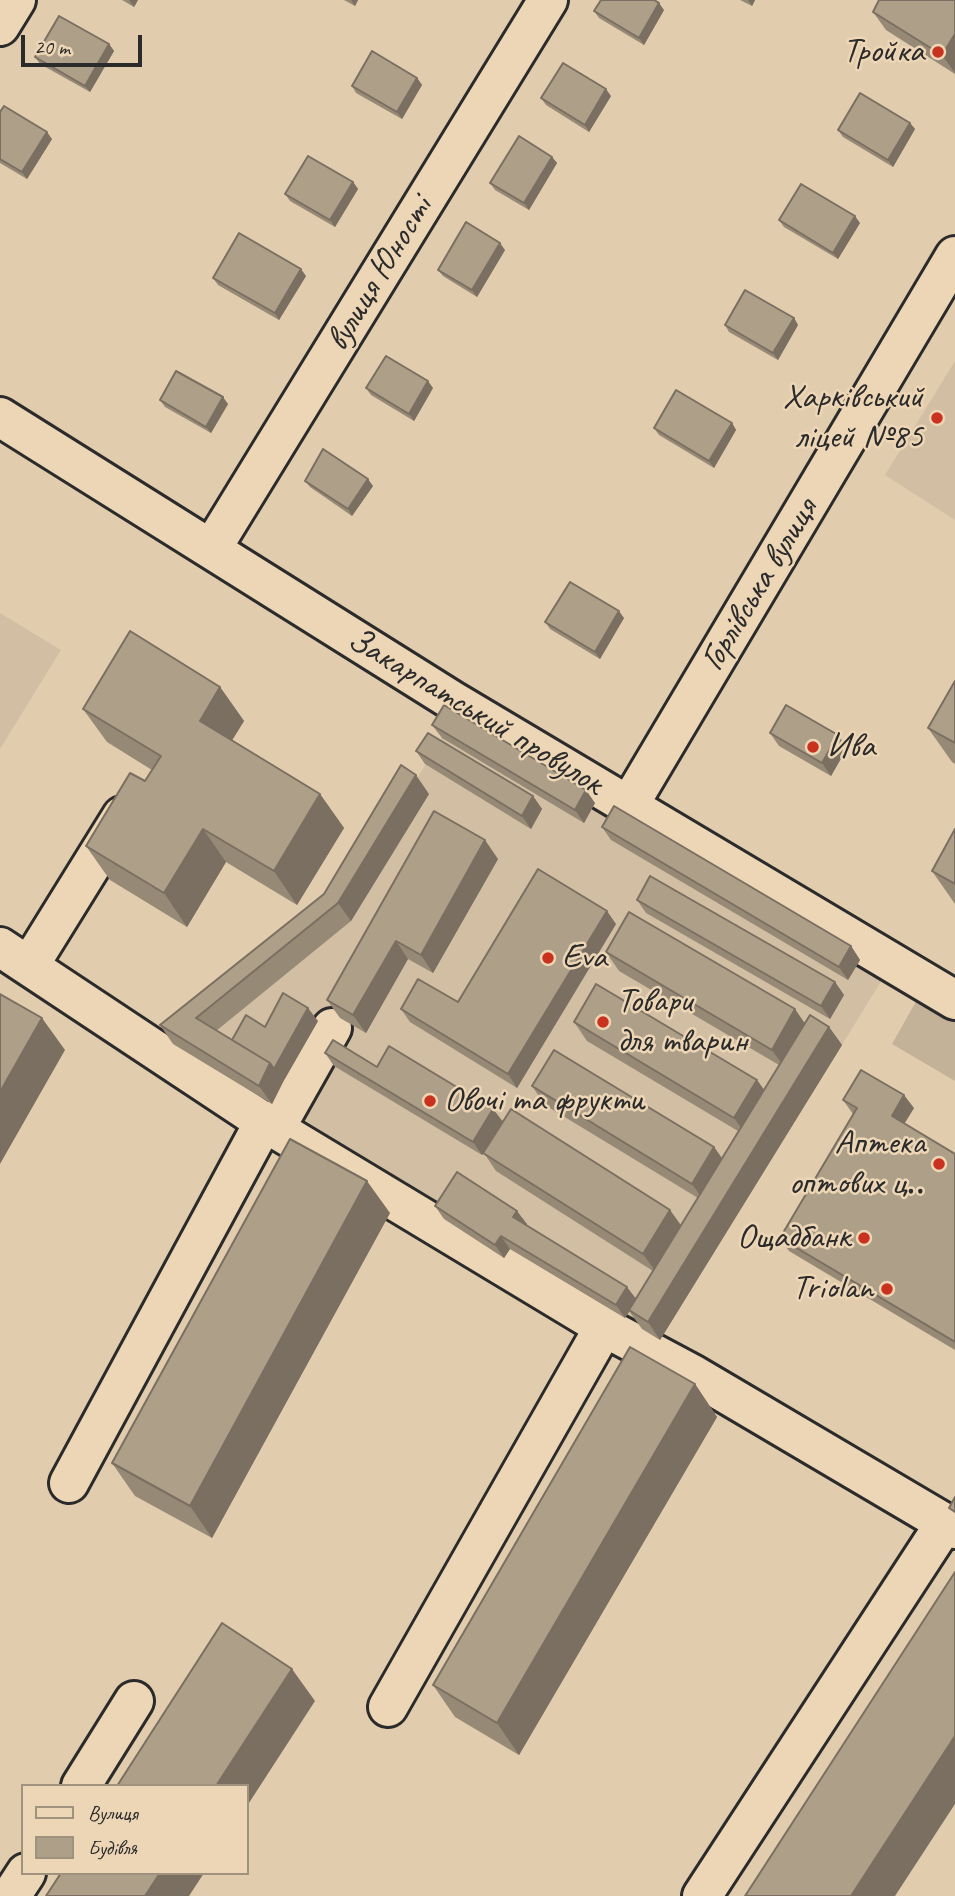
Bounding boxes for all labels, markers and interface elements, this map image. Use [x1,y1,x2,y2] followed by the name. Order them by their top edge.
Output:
[24,21,145,65] scale bar
[843,31,924,73] place label: Тройка
[34,34,70,60] text: 20 m
[930,44,946,60] marker: Тройка
[317,189,443,359] street label: вулиця Юності
[783,377,923,459] place label: Харківський ліцей №85
[929,410,945,426] marker: Харківський ліцей №85
[692,491,828,679] street label: Горлівська вулиця
[340,619,610,805] street label: Закарпатський провулок
[827,726,875,768] place label: Ива
[805,739,821,755] marker: Ива
[562,937,607,979] place label: Eva
[540,950,556,966] marker: Eva
[617,981,747,1063] place label: Товари для тварин
[595,1014,611,1030] marker: Товари для тварин
[444,1080,644,1122] place label: Овочі та фрукти
[422,1093,438,1109] marker: Овочі та фрукти
[789,1123,925,1205] place label: Аптека оптових ц‥
[931,1156,947,1172] marker: Аптека оптових ц‥
[737,1217,850,1259] place label: Ощадбанк
[856,1230,872,1246] marker: Ощадбанк
[792,1268,873,1310] place label: Triolan
[879,1281,895,1297] marker: Triolan
[21,1784,248,1875] legend
[88,1800,138,1826] text: Вулиця
[88,1835,137,1861] text: Будівля

